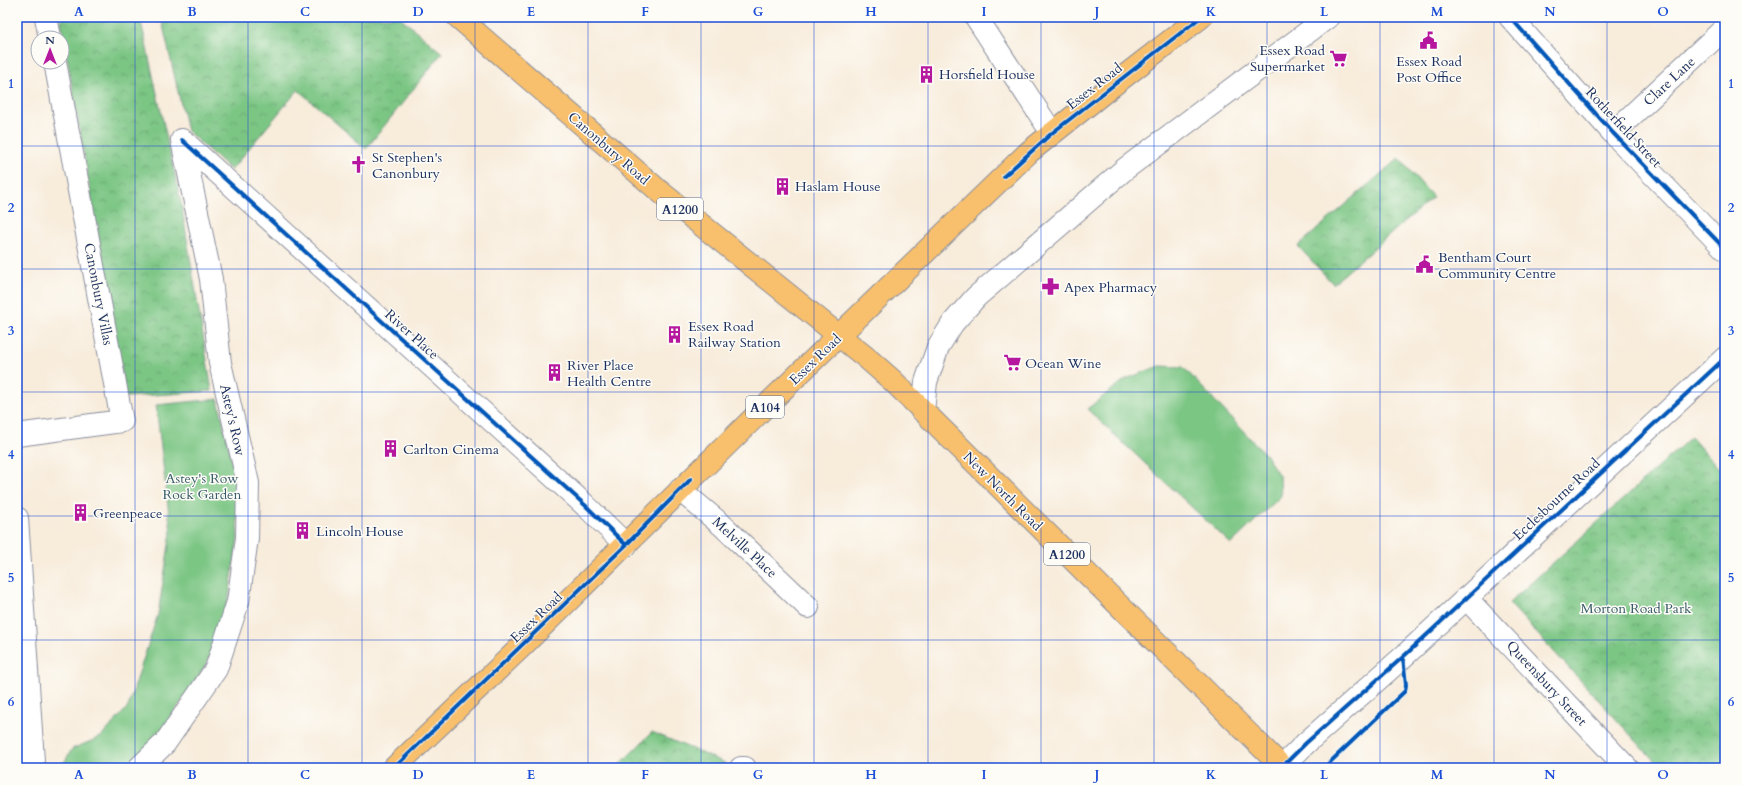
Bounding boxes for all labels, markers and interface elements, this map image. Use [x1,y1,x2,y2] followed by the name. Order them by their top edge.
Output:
[74,3,84,21] text: A
[187,3,197,21] text: B
[300,3,310,21] text: C
[412,3,424,21] text: D
[527,3,535,21] text: E
[641,3,649,21] text: F
[753,3,764,21] text: G
[865,3,877,21] text: H
[981,3,987,21] text: I
[1093,3,1100,21] text: J
[1206,3,1217,21] text: K
[1320,3,1329,21] text: L
[1431,3,1444,21] text: M
[1544,3,1556,21] text: N
[1657,3,1669,21] text: O
[30,30,70,70] north arrow
[1419,31,1439,51] public building icon: Essex Road Post Office
[45,33,55,48] text: N
[1250,41,1326,76] place label: Essex Road Supermarket
[1328,48,1348,68] supermarket icon: Essex Road Supermarket
[1396,52,1462,87] place label: Essex Road Post Office
[1639,52,1699,110] street label: Clare Lane
[1063,58,1127,114] street label: Essex Road
[916,64,936,84] building icon: Horsfield House
[939,65,1035,84] place label: Horsfield House
[8,75,14,93] text: 1
[1728,75,1734,93] text: 1
[1581,83,1666,172] street label: Rotherfield Street
[564,108,654,190] street label: Canonbury Road
[372,148,443,183] place label: St Stephen's Canonbury
[349,155,369,175] church icon: St Stephen's Canonbury
[772,176,792,196] building icon: Haslam House
[795,177,881,196] place label: Haslam House
[657,198,703,220] road number: A1200
[8,199,15,217] text: 2
[1728,199,1735,217] text: 2
[79,241,118,347] street label: Canonbury Villas
[1438,248,1556,283] place label: Bentham Court Community Centre
[1415,255,1435,275] public building icon: Bentham Court Community Centre
[1041,277,1061,297] pharmacy icon: Apex Pharmacy
[1064,278,1158,297] place label: Apex Pharmacy
[381,305,443,364] street label: River Place
[688,317,781,352] place label: Essex Road Railway Station
[8,322,15,340] text: 3
[1728,322,1735,340] text: 3
[665,324,685,344] building icon: Essex Road Railway Station
[785,329,846,389] street label: Essex Road
[1002,353,1022,373] supermarket icon: Ocean Wine
[1025,354,1101,373] place label: Ocean Wine
[567,356,651,391] place label: River Place Health Centre
[544,363,564,383] building icon: River Place Health Centre
[215,382,250,459] street label: Astey's Row
[746,396,784,418] road number: A104
[380,439,400,459] building icon: Carlton Cinema
[403,440,499,459] place label: Carlton Cinema
[8,446,15,464] text: 4
[1728,446,1735,464] text: 4
[959,448,1047,535] street label: New North Road
[1509,454,1604,545] street label: Ecclesbourne Road
[163,469,241,504] park label: Astey's Row Rock Garden
[70,503,90,523] building icon: Greenpeace
[93,504,162,523] place label: Greenpeace
[708,512,781,582] street label: Melville Place
[293,521,313,541] building icon: Lincoln House
[316,522,404,541] place label: Lincoln House
[1044,543,1090,565] road number: A1200
[8,569,14,587] text: 5
[1728,569,1734,587] text: 5
[506,587,567,647] street label: Essex Road
[1580,599,1692,618] park label: Morton Road Park
[1502,637,1592,731] street label: Queensbury Street
[8,693,15,711] text: 6
[1728,693,1735,711] text: 6
[74,766,84,784] text: A
[187,766,197,784] text: B
[300,766,310,784] text: C
[412,766,424,784] text: D
[527,766,535,784] text: E
[641,766,649,784] text: F
[753,766,764,784] text: G
[865,766,877,784] text: H
[981,766,987,784] text: I
[1093,766,1100,784] text: J
[1206,766,1217,784] text: K
[1320,766,1329,784] text: L
[1431,766,1444,784] text: M
[1544,766,1556,784] text: N
[1657,766,1669,784] text: O

